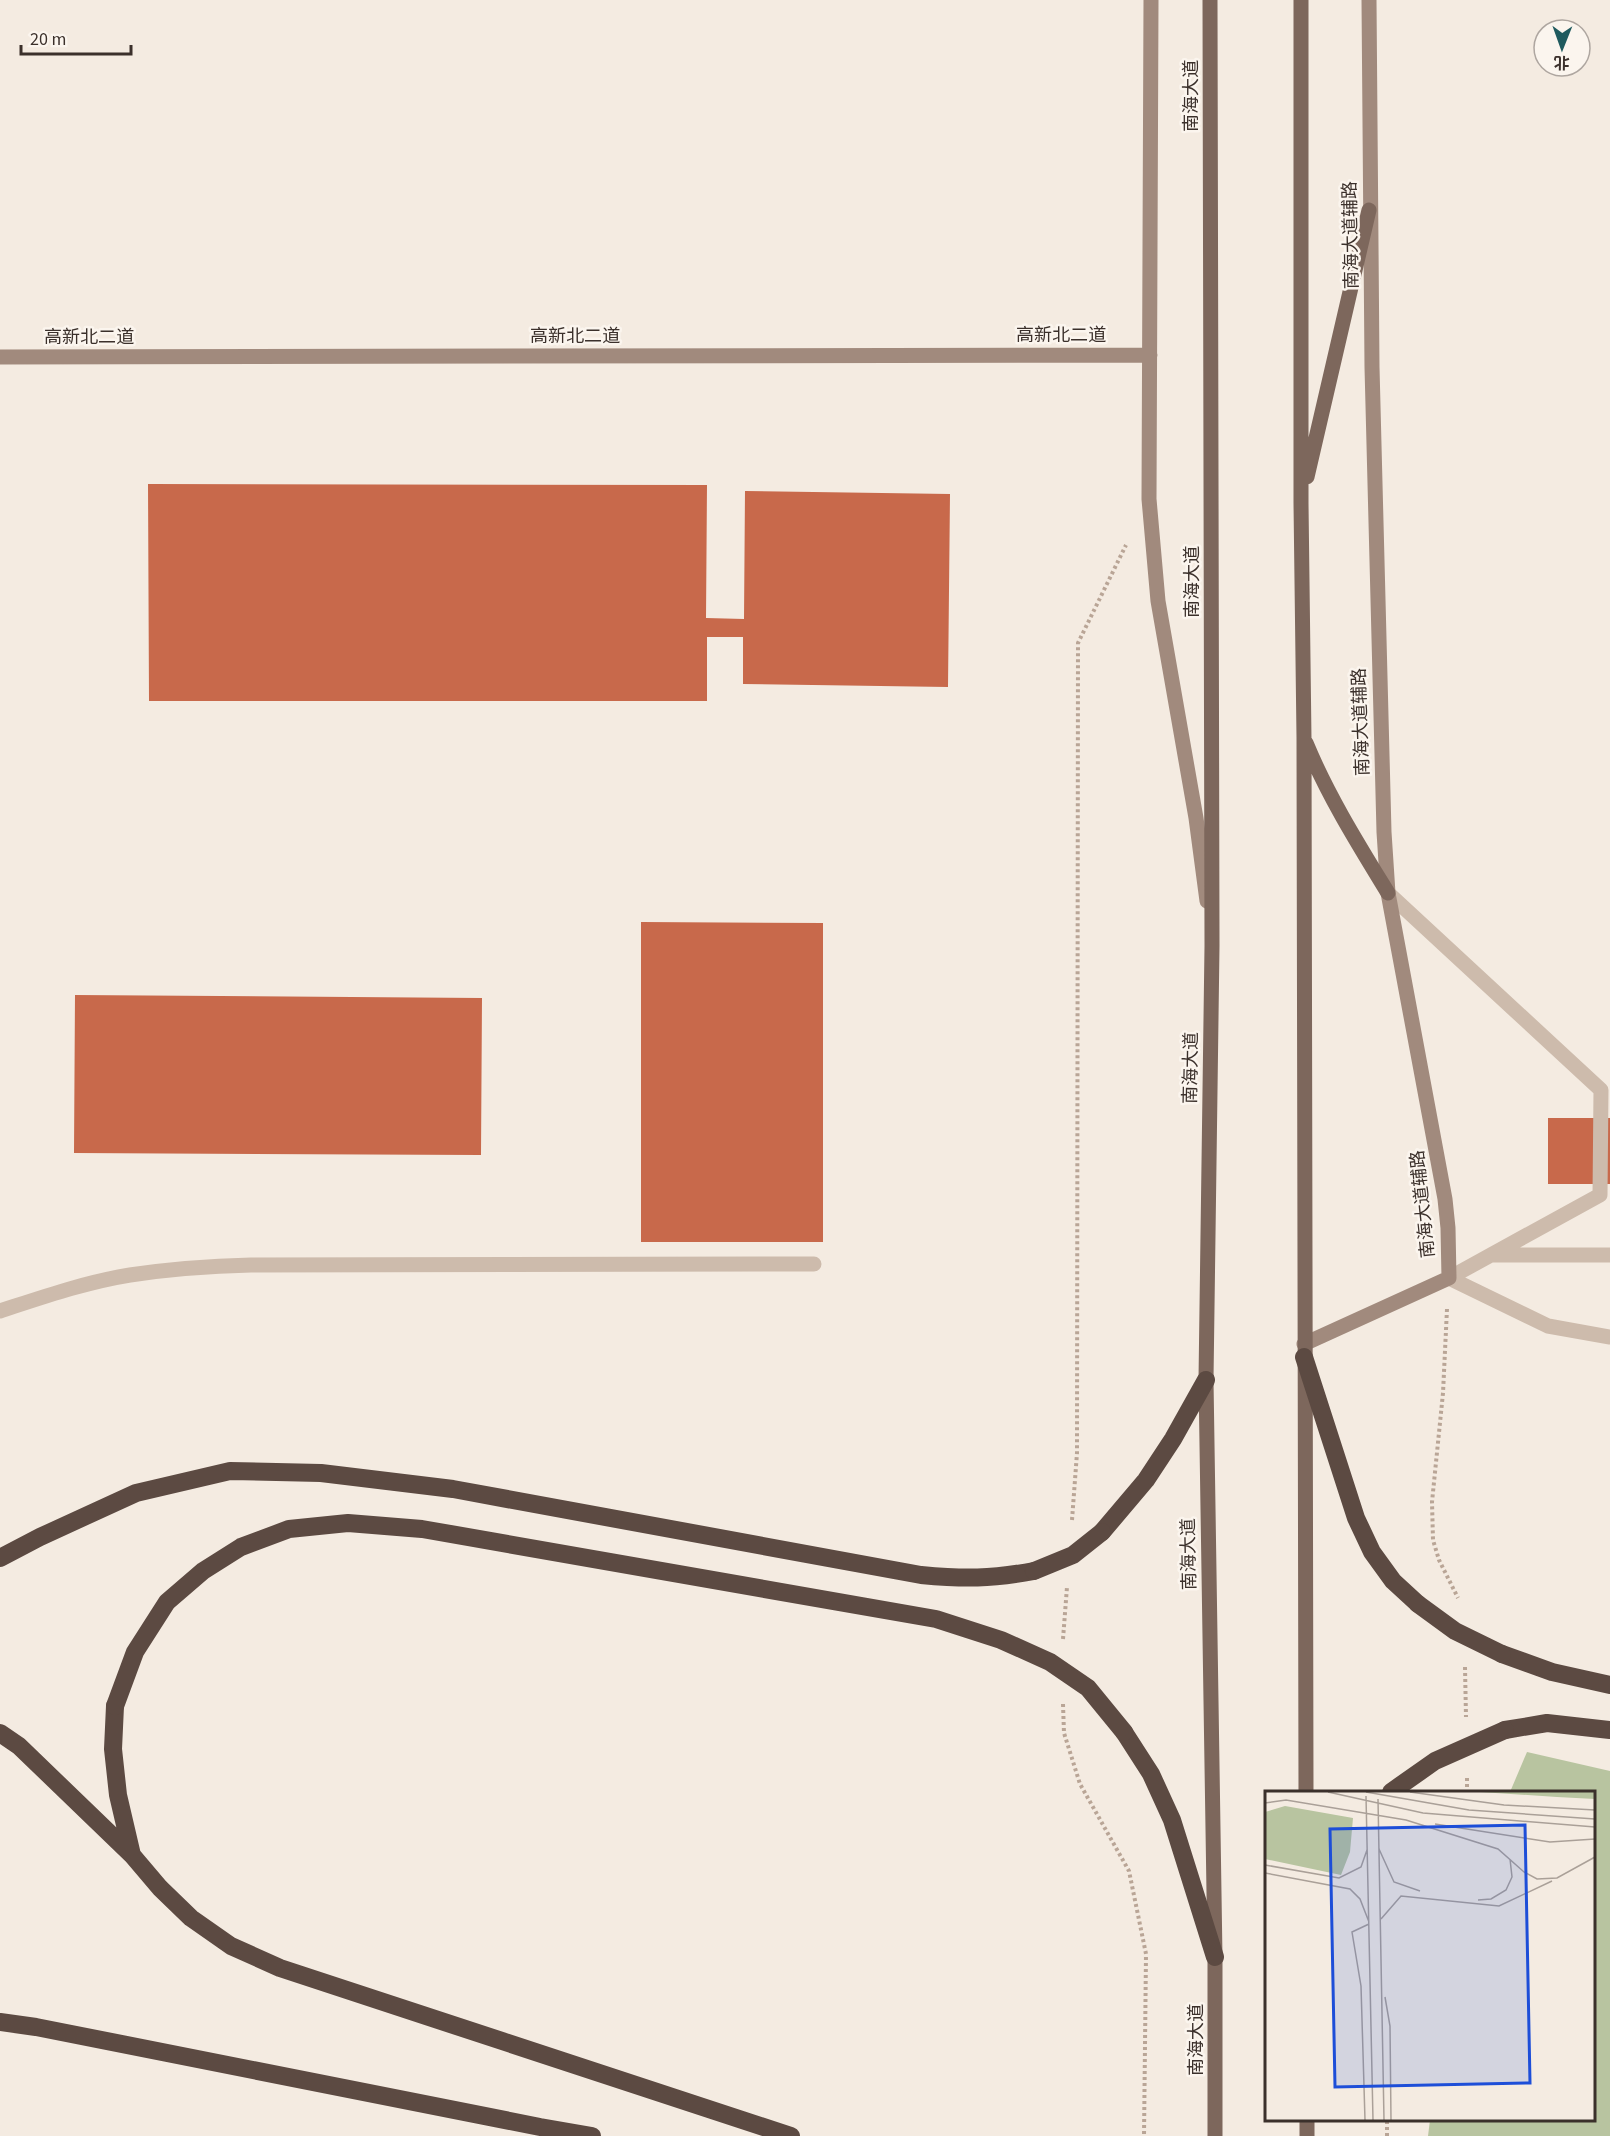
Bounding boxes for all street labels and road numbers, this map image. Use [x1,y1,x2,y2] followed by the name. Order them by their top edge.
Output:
[1179,60,1204,132] street label: 南海大道
[1338,181,1364,289] street label: 南海大道辅路
[1016,323,1106,348] street label: 高新北二道
[530,324,620,349] street label: 高新北二道
[44,325,134,350] street label: 高新北二道
[1180,546,1205,618] street label: 南海大道
[1347,668,1375,776] street label: 南海大道辅路
[1178,1032,1204,1104] street label: 南海大道
[1405,1149,1441,1259] street label: 南海大道辅路
[1176,1518,1202,1590] street label: 南海大道
[1184,2004,1209,2076] street label: 南海大道

